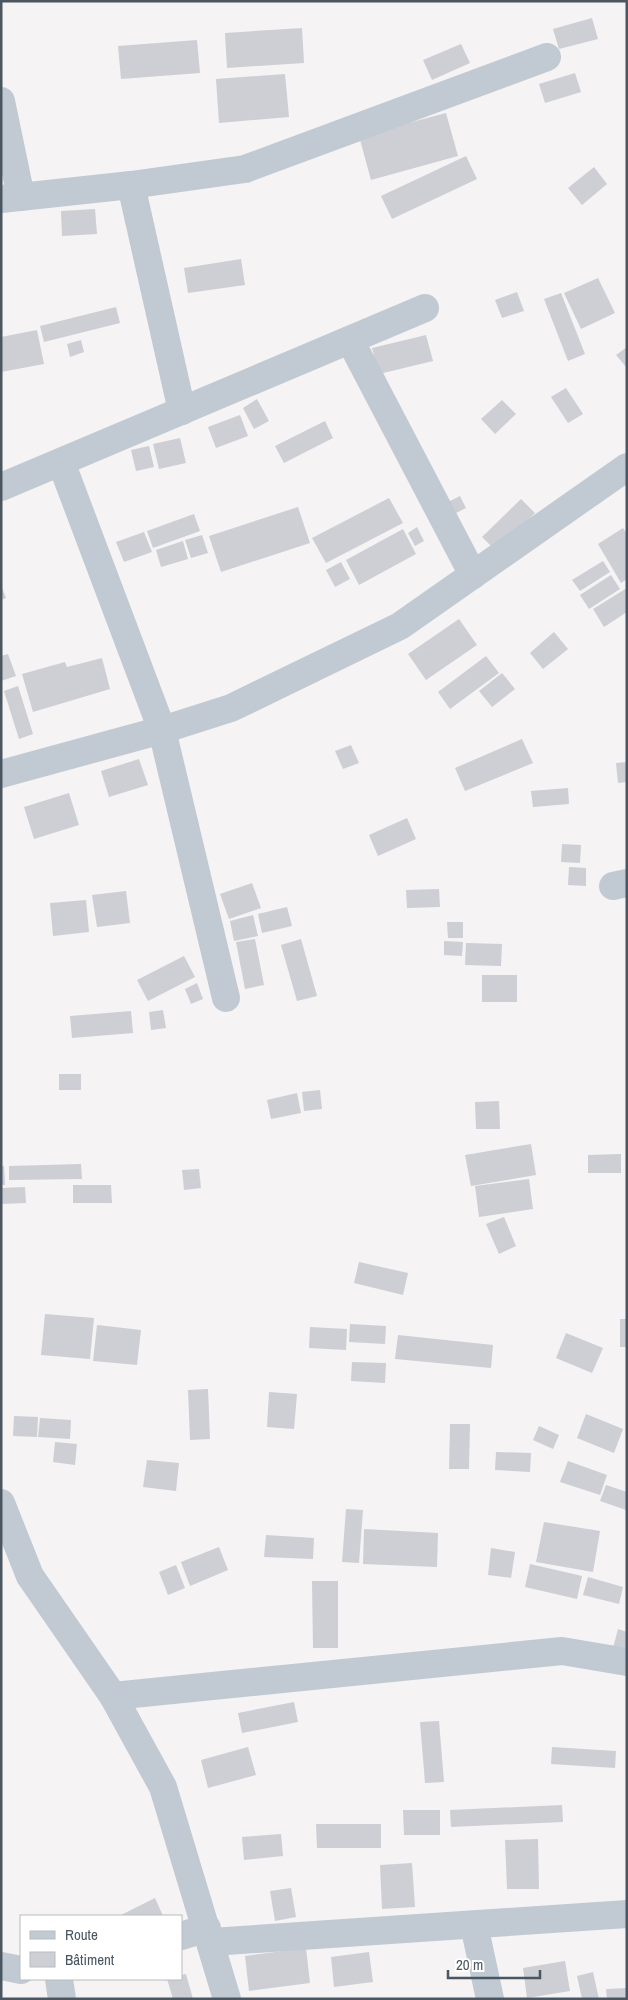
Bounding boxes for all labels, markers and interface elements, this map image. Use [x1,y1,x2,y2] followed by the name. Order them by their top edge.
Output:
[20,1915,182,1980] legend
[65,1924,98,1945] text: Route
[448,1948,540,1980] scale bar
[65,1949,115,1970] text: Bâtiment
[456,1954,483,1975] text: 20 m

